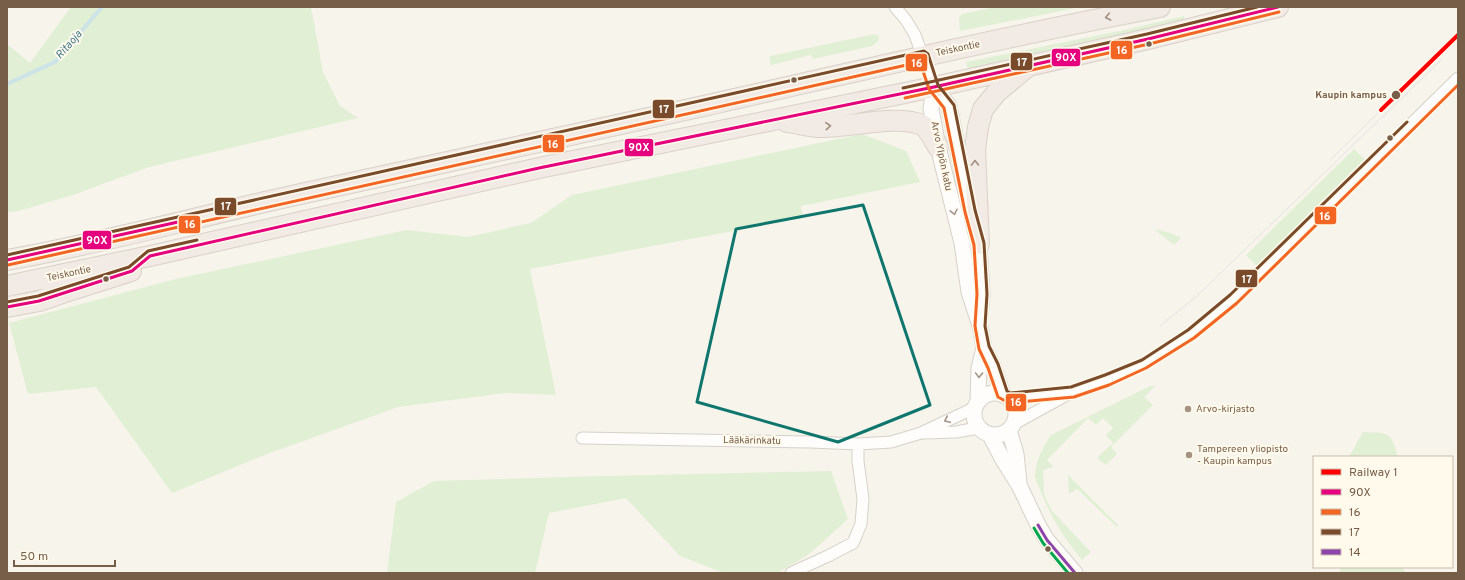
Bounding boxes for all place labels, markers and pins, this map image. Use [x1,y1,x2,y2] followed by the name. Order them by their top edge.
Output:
[1144,39,1154,49] unlabelled marker
[789,75,799,85] unlabelled marker
[1315,89,1387,102] place label: Kaupin kampus
[1390,89,1402,101] marker: Kaupin kampus
[1385,133,1395,143] unlabelled marker
[101,274,111,284] unlabelled marker
[1196,403,1255,416] place label: Arvo-kirjasto
[1183,404,1193,414] marker: Arvo-kirjasto
[1197,443,1289,468] place label: Tampereen yliopisto - Kaupin kampus
[1184,450,1194,460] marker: Tampereen yliopisto - Kaupin kampus
[1043,544,1053,554] unlabelled marker

